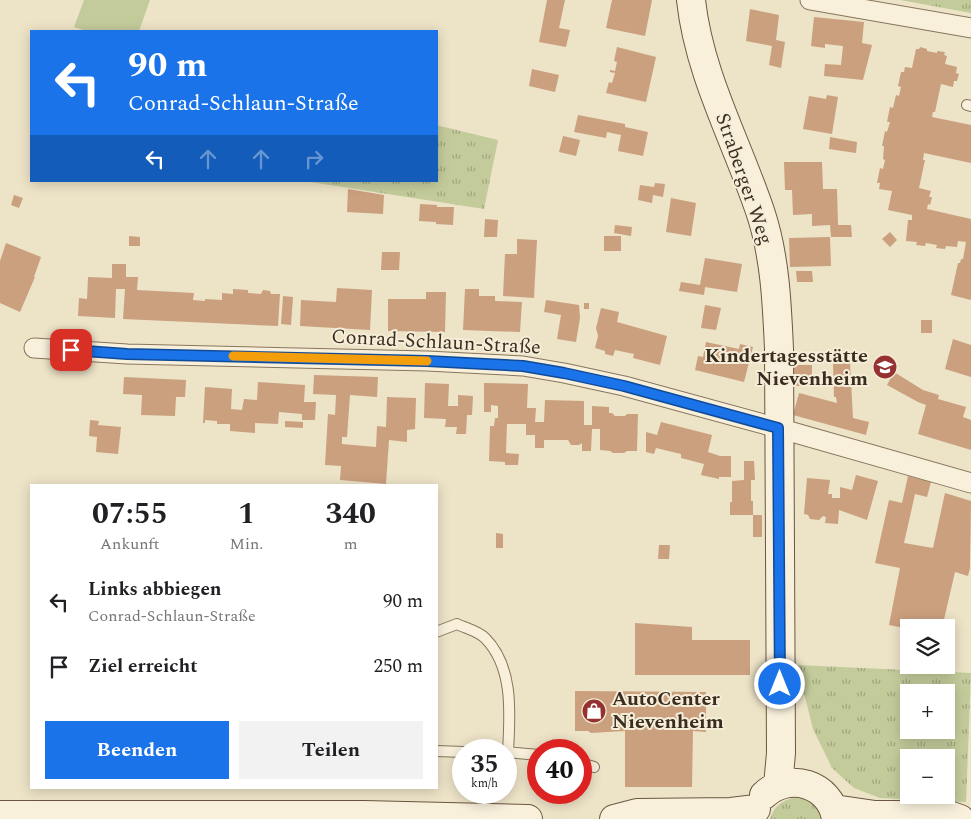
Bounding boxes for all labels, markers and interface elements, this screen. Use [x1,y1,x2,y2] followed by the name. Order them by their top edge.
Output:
[128,39,208,92] text: 90 m
[45,50,110,115] icon: left
[128,87,359,120] text: Conrad-Schlaun-Straße
[707,109,781,249] street label: Straberger Weg
[141,145,169,173] icon: left
[194,145,222,173] icon: ahead
[247,145,275,173] icon: ahead
[300,145,328,173] icon: right
[331,322,541,362] street label: Conrad-Schlaun-Straße
[50,329,92,371] pin
[57,336,85,364] icon: arrive
[705,341,868,394] place label: Kindertagesstätte Nievenheim
[872,354,898,380] school or university icon: Kindertagesstätte Nievenheim
[92,491,167,537] text: 07:55
[238,491,255,537] text: 1
[325,491,376,537] text: 340
[100,532,160,556] text: Ankunft
[230,532,263,556] text: Min.
[344,532,358,556] text: m
[88,575,222,604] text: Links abbiegen
[383,587,423,616] text: 90 m
[45,588,73,616] icon: left
[88,604,256,628] text: Conrad-Schlaun-Straße
[900,619,955,804] map controls
[900,619,955,674] button: layers
[88,652,198,681] text: Ziel erreicht
[373,652,423,681] text: 250 m
[45,653,73,681] icon: arrive
[753,657,805,709] position arrow
[612,684,724,737] place label: AutoCenter Nievenheim
[900,684,955,739] button: +
[581,698,607,724] shop icon: AutoCenter Nievenheim
[45,721,229,779] button: Beenden
[239,721,423,779] button: Teilen
[527,739,592,804] speed limit sign: 40
[470,746,499,784] text: 35
[900,749,955,804] button: −
[471,774,498,793] text: km/h

